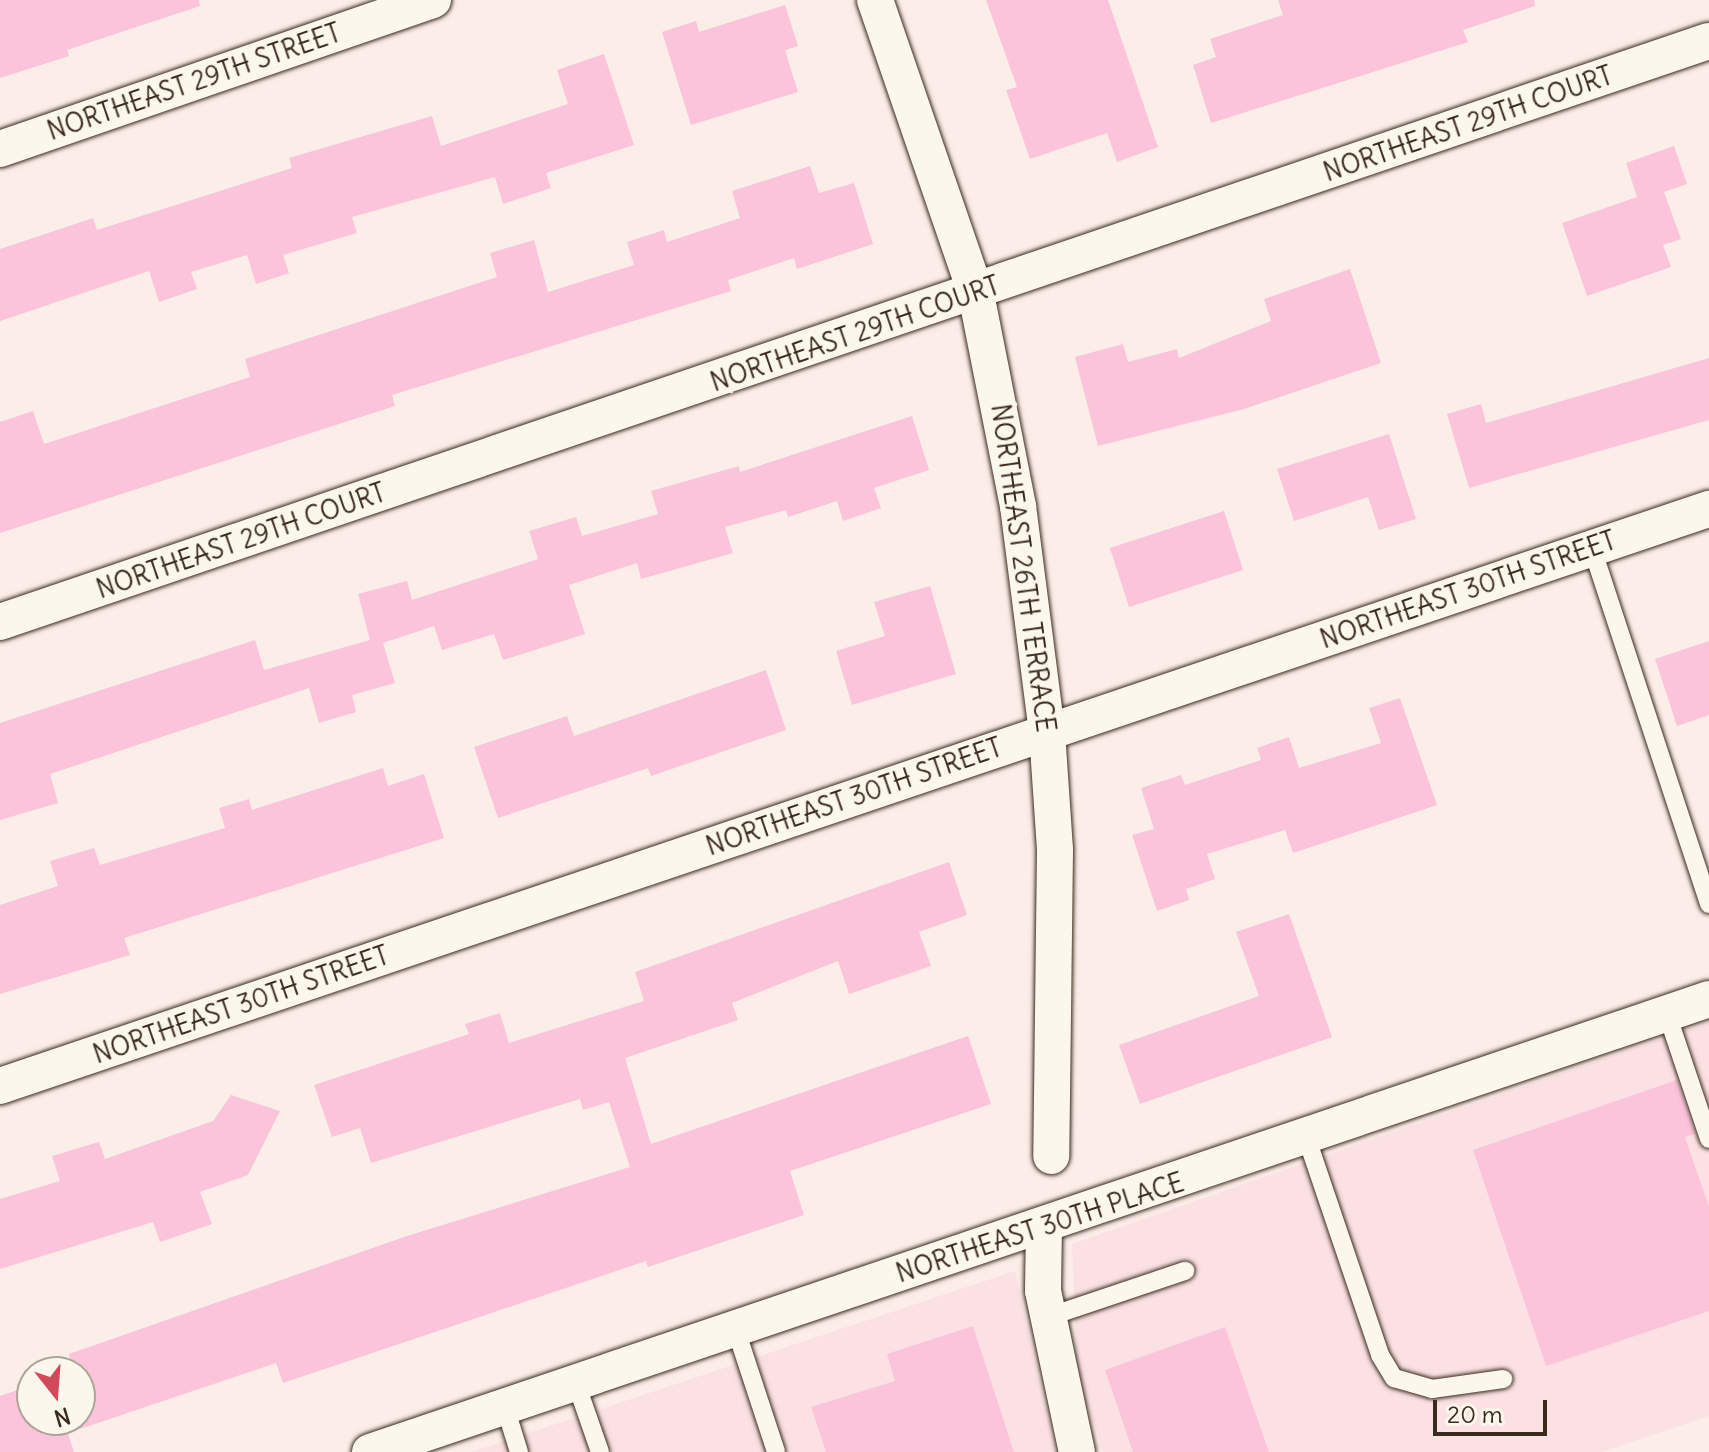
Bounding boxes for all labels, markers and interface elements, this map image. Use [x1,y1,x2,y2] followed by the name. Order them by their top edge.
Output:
[43,17,345,147] street label: NORTHEAST 29TH STREET
[1319,60,1617,188] street label: NORTHEAST 29TH COURT
[706,270,1004,398] street label: NORTHEAST 29TH COURT
[985,402,1061,734] street label: NORTHEAST 26TH TERRACE
[92,477,390,605] street label: NORTHEAST 29TH COURT
[1316,525,1620,655] street label: NORTHEAST 30TH STREET
[702,732,1006,862] street label: NORTHEAST 30TH STREET
[89,940,393,1070] street label: NORTHEAST 30TH STREET
[892,1167,1188,1289] street label: NORTHEAST 30TH PLACE
[16,1356,96,1436] north arrow
[1437,1384,1551,1434] scale bar
[1447,1399,1503,1429] text: 20 m
[51,1401,74,1433] text: N

